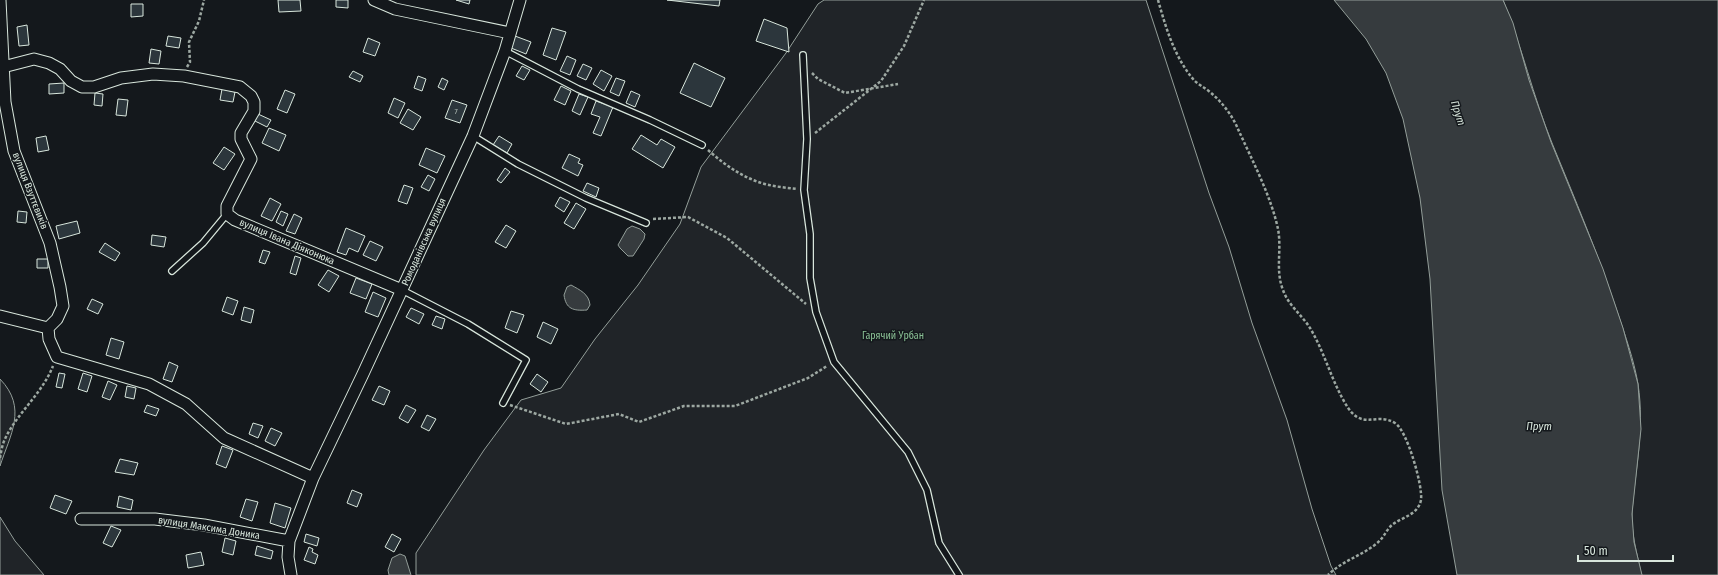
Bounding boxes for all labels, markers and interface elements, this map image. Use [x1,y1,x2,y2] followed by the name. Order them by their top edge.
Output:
[1448,99,1468,127] water label: Прут
[454,107,458,116] house number: 7
[10,151,51,231] street label: вулиця Взуттєвиків
[398,196,449,288] street label: Ромоданівська вулиця
[238,216,337,268] street label: вулиця Івана Діяконюка
[862,330,924,342] park label: Гарячий Урбан
[1526,420,1552,433] water label: Прут
[157,514,261,542] street label: вулиця Максима Доника
[1578,537,1673,563] scale bar
[1584,544,1608,558] text: 50 m

